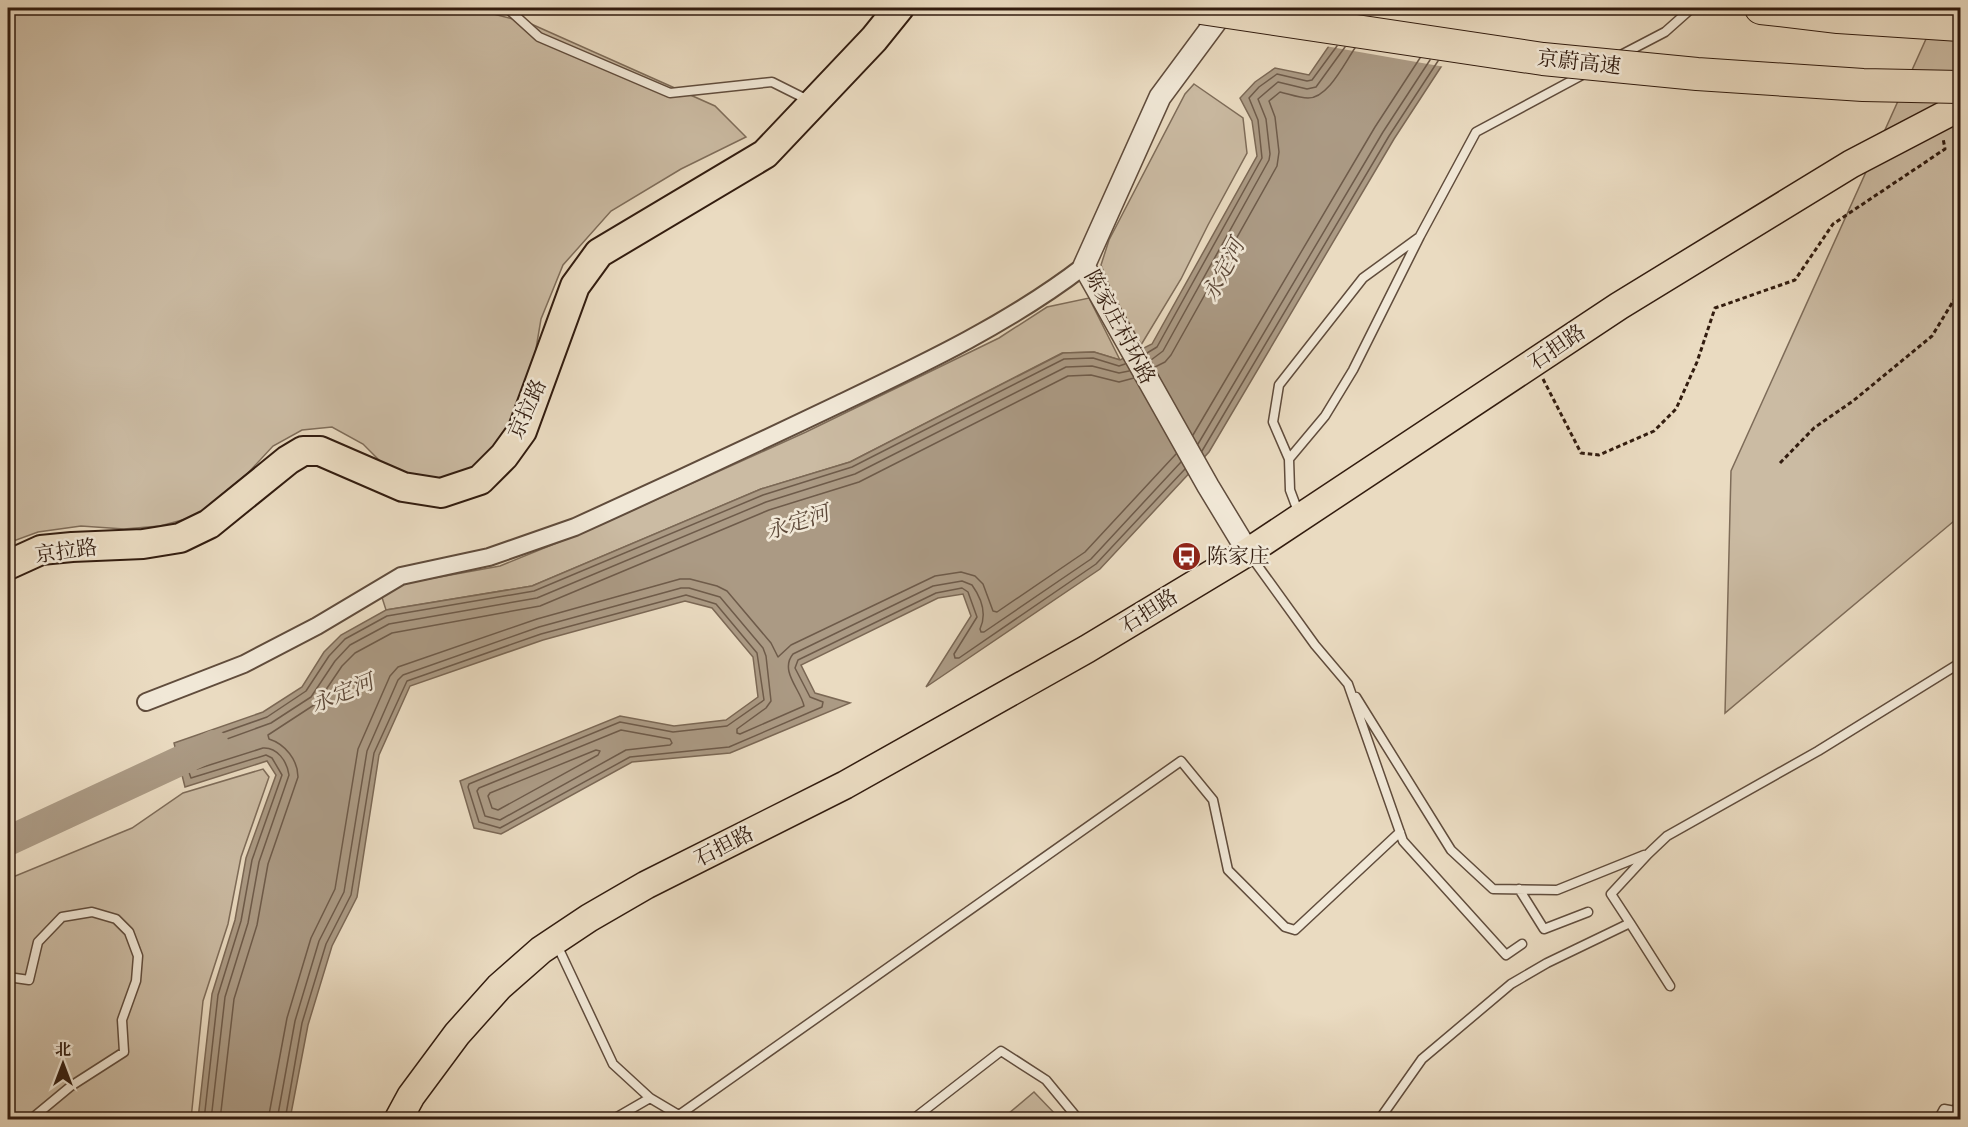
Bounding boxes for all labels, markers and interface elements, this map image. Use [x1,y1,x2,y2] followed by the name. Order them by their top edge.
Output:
[1536,45,1622,79] street label: 京蔚高速
[1196,231,1252,306] water label: 永定河
[1079,265,1161,389] street label: 陈家庄村环路
[1524,319,1590,375] street label: 石担路
[502,375,552,443] street label: 京拉路
[761,498,836,545] water label: 永定河
[33,534,99,568] street label: 京拉路
[1170,540,1202,572] bus stop icon: 陈家庄
[1207,543,1270,569] place label: 陈家庄
[1115,583,1183,639] street label: 石担路
[306,667,381,718] water label: 永定河
[690,820,758,872] street label: 石担路
[33,1034,93,1094] north arrow
[55,1040,71,1059] text: 北

